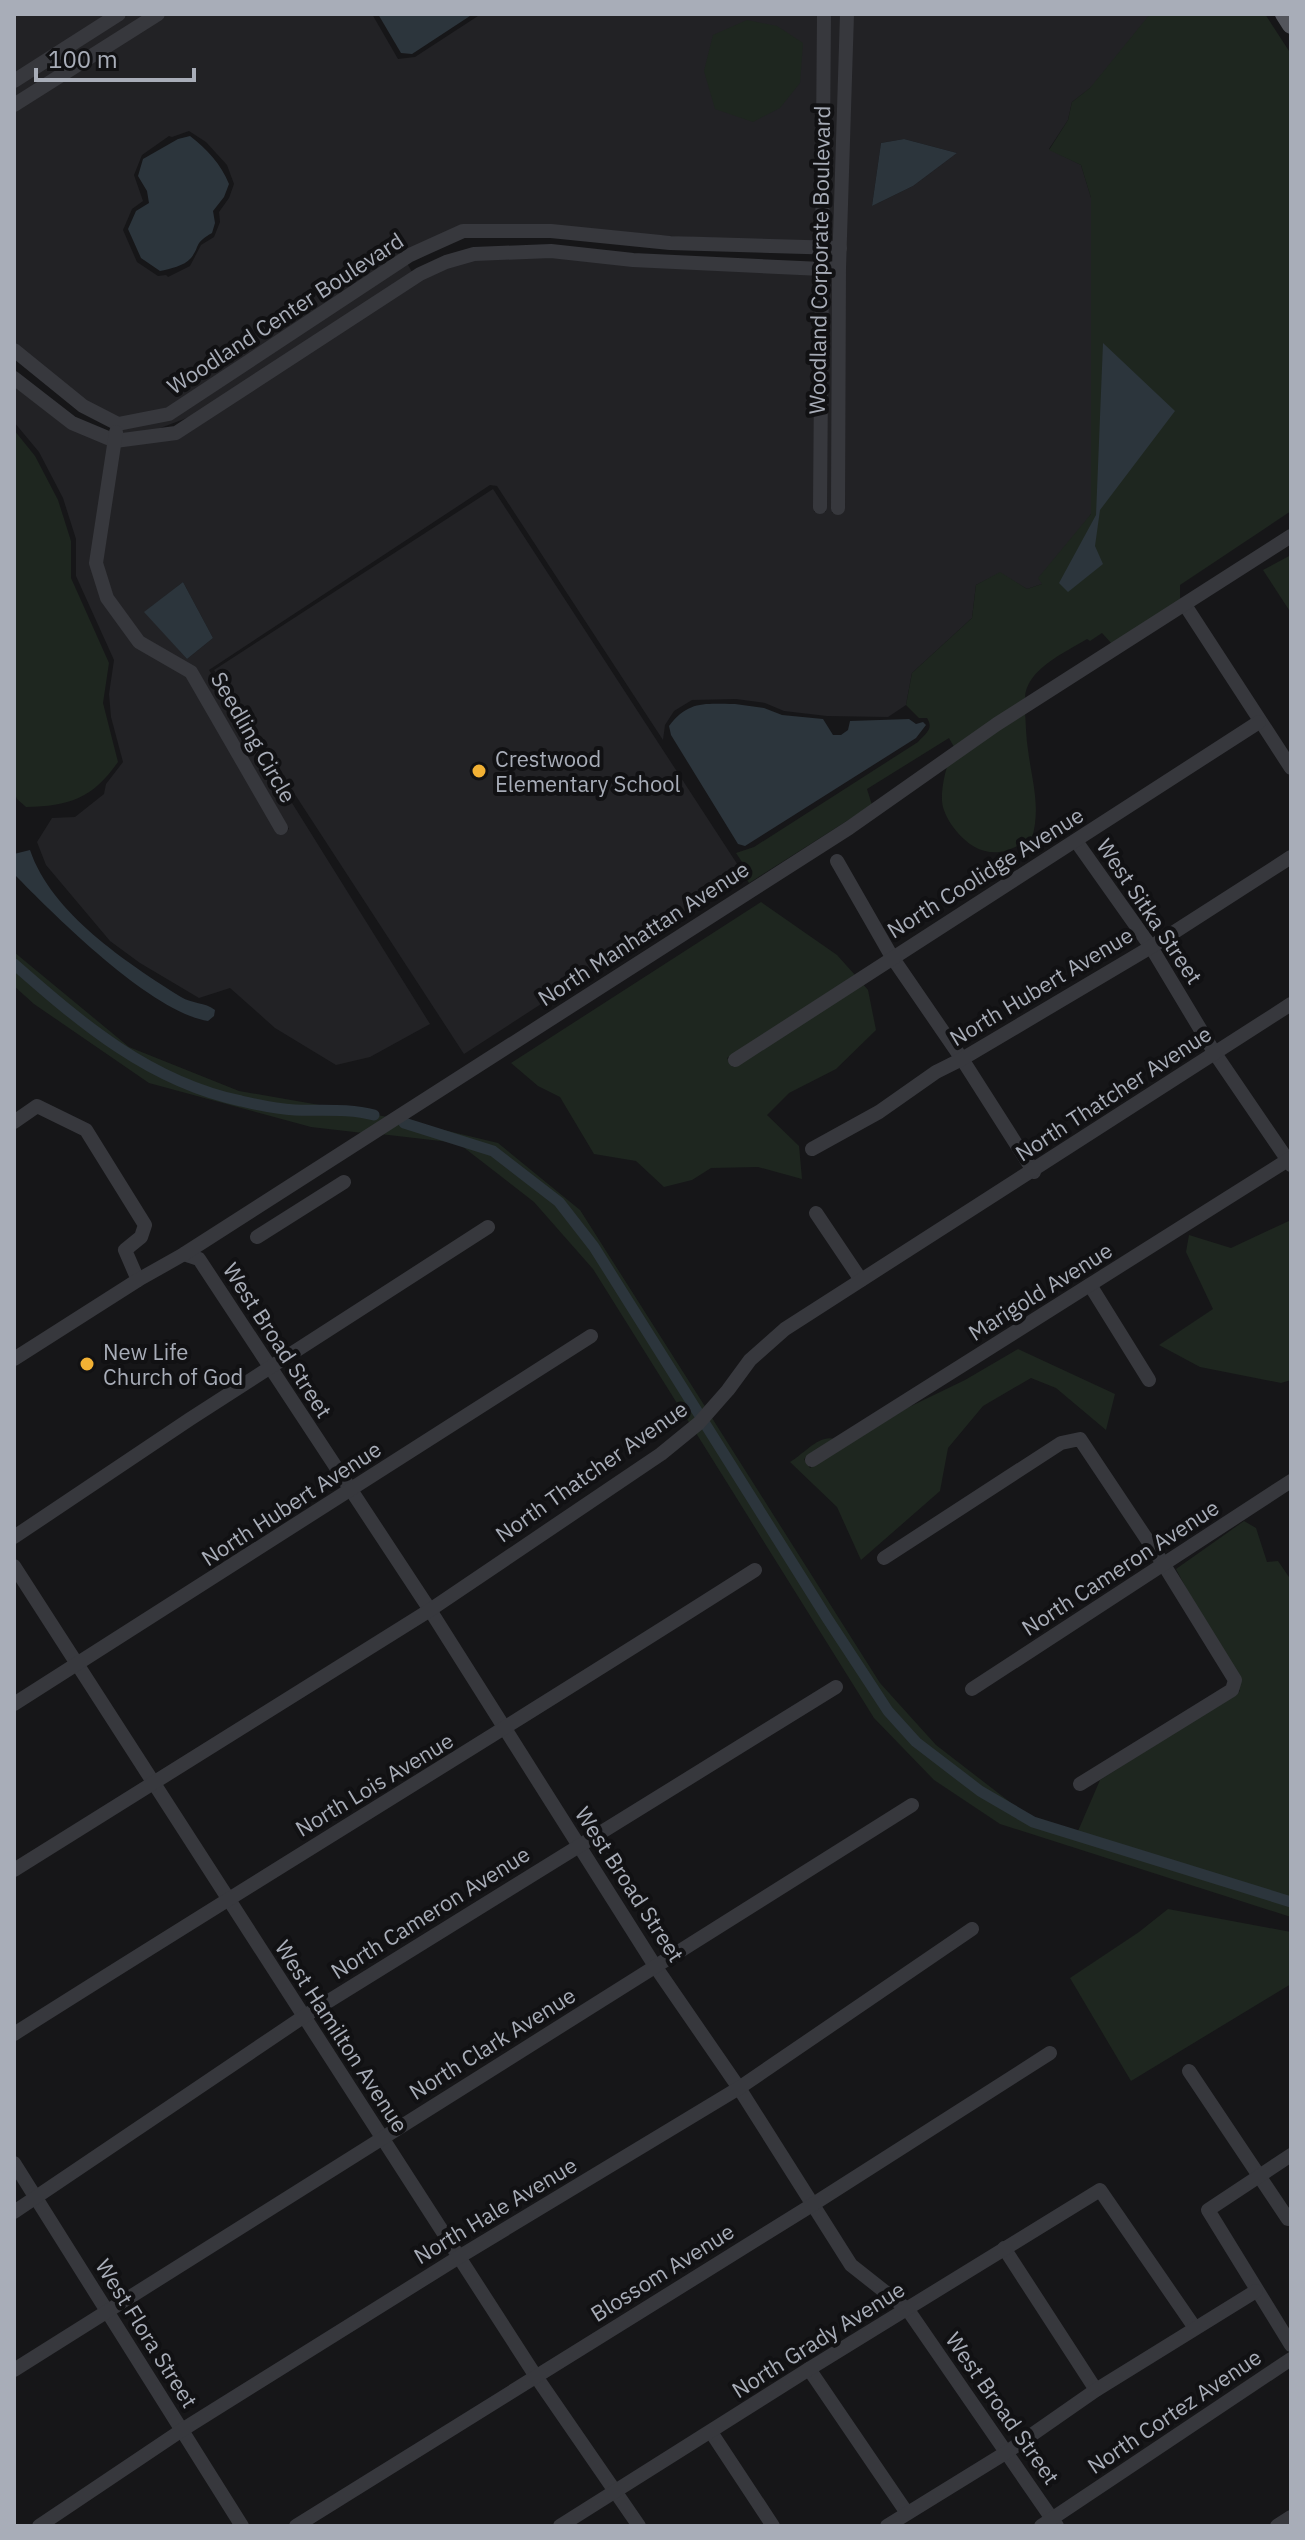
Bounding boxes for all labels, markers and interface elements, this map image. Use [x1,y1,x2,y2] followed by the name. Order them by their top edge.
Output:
[36,32,194,82] scale bar
[48,43,118,75] text: 100 m
[802,105,836,415] street label: Woodland Corporate Boulevard
[161,226,409,400] street label: Woodland Center Boulevard
[205,666,303,808] street label: Seedling Circle
[495,744,681,798] place label: Crestwood Elementary School
[470,762,488,780] marker: Crestwood Elementary School
[881,800,1089,944] street label: North Coolidge Avenue
[1091,833,1209,989] street label: West Sitka Street
[532,854,754,1012] street label: North Manhattan Avenue
[944,920,1138,1052] street label: North Hubert Avenue
[1009,1019,1217,1167] street label: North Thatcher Avenue
[963,1235,1117,1347] street label: Marigold Avenue
[217,1257,339,1423] street label: West Broad Street
[103,1337,243,1391] place label: New Life Church of God
[78,1355,96,1373] marker: New Life Church of God
[489,1394,693,1548] street label: North Thatcher Avenue
[196,1434,386,1572] street label: North Hubert Avenue
[1016,1492,1224,1642] street label: North Cameron Avenue
[290,1725,458,1843] street label: North Lois Avenue
[569,1801,691,1967] street label: West Broad Street
[325,1839,535,1985] street label: North Cameron Avenue
[269,1934,415,2138] street label: West Hamilton Avenue
[403,1980,581,2106] street label: North Clark Avenue
[408,2150,582,2270] street label: North Hale Avenue
[585,2216,739,2328] street label: Blossom Avenue
[89,2253,205,2413] street label: West Flora Street
[726,2274,910,2404] street label: North Grady Avenue
[940,2326,1066,2490] street label: West Broad Street
[1081,2342,1267,2480] street label: North Cortez Avenue

